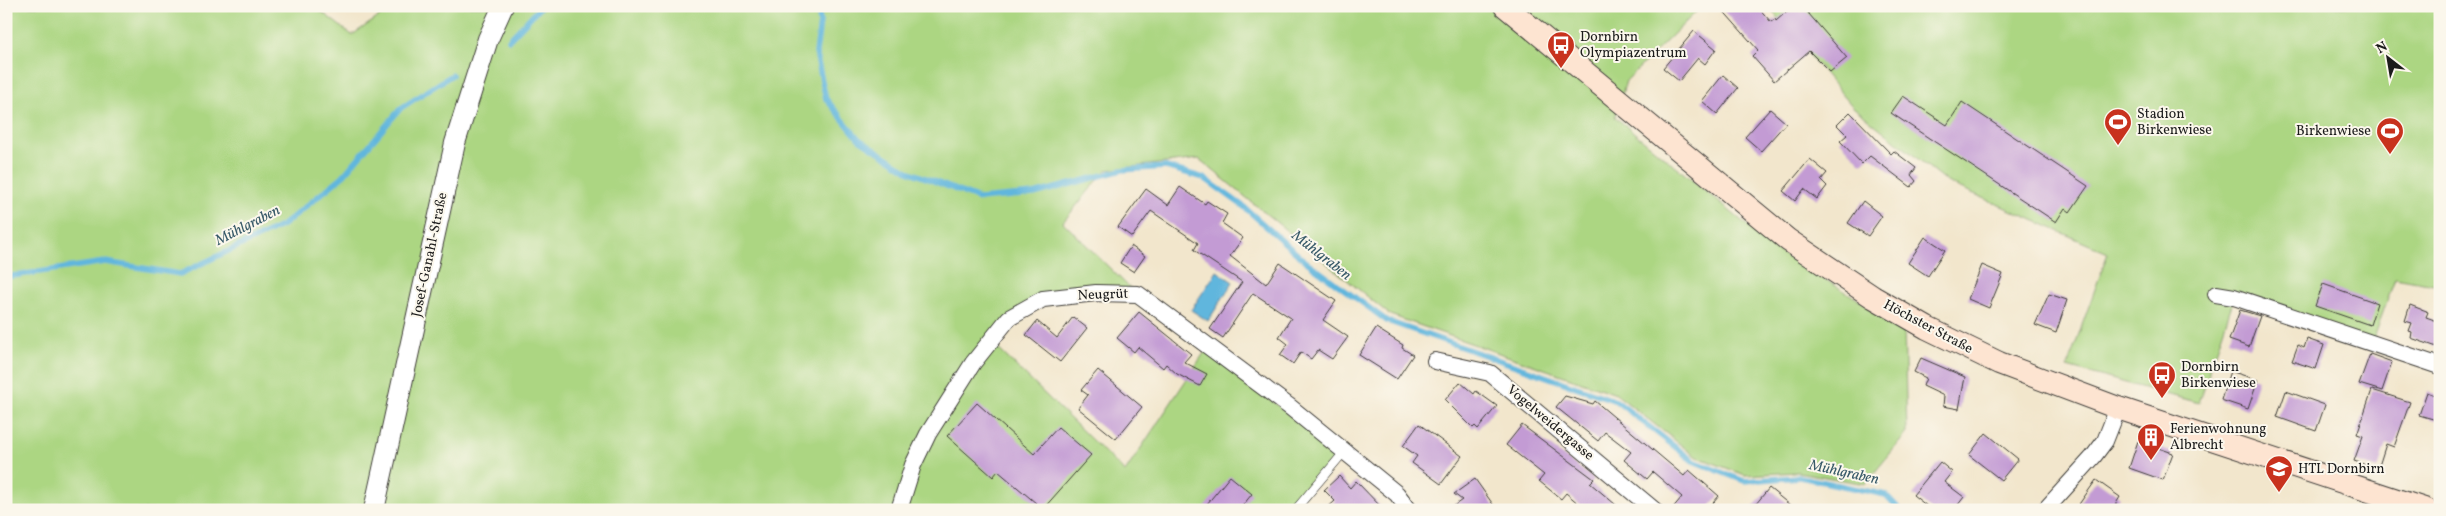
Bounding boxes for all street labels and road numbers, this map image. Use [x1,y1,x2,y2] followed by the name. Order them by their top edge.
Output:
[408,191,453,319] street label: Josef-Ganahl-Straße
[1077,285,1129,305] street label: Neugrüt
[1880,295,1976,359] street label: Höchster Straße
[1502,381,1598,465] street label: Vogelweidergasse

